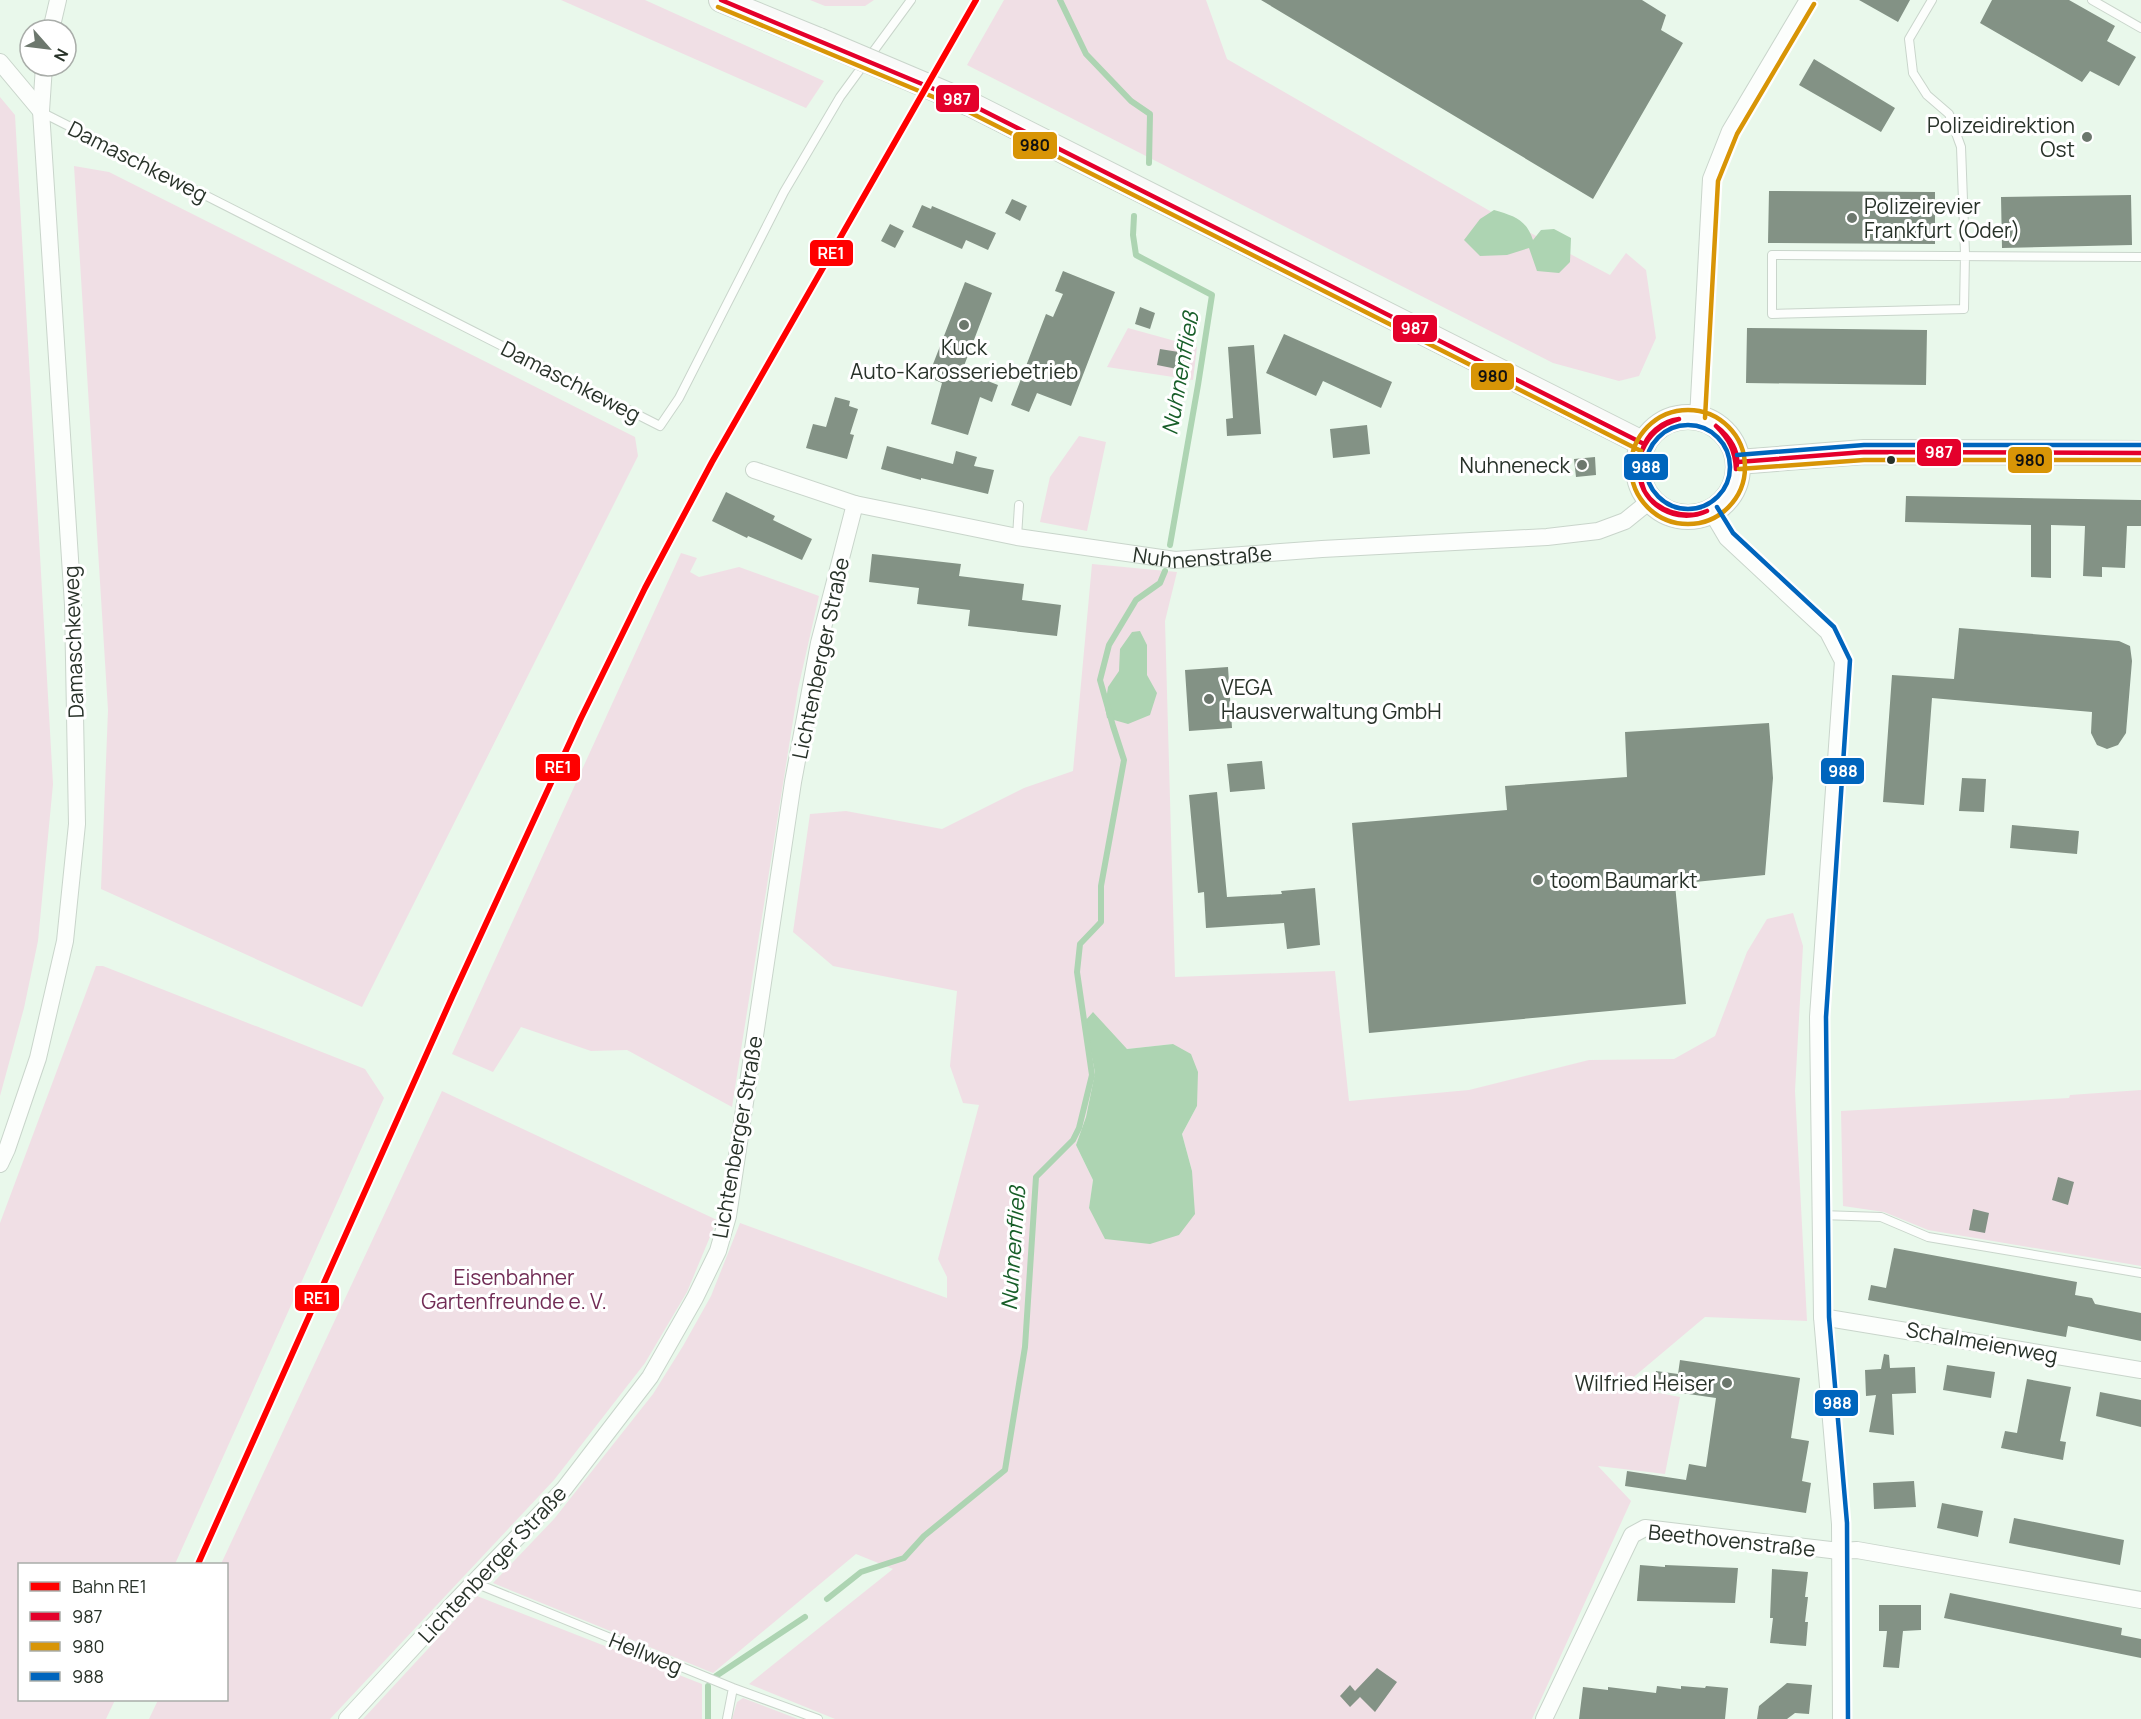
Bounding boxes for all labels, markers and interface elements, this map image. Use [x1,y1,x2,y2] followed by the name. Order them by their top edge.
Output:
[18,18,78,78] north arrow
[49,45,74,65] text: N
[935,84,980,113] line badge: 987
[943,88,971,110] text: 987
[1927,111,2075,163] place label: Polizeidirektion Ost
[64,114,212,208] street label: Damaschkeweg
[2080,130,2094,144] marker: Polizeidirektion Ost
[1012,131,1058,160] line badge: 980
[1020,134,1050,156] text: 980
[1864,192,2020,244] place label: Polizeirevier Frankfurt (Oder)
[1845,211,1859,225] marker: Polizeirevier Frankfurt (Oder)
[809,239,854,267] line badge: RE1
[818,242,844,264] text: RE1
[1154,308,1206,437] water label: Nuhnenfließ
[1392,314,1438,343] line badge: 987
[1401,317,1429,339] text: 987
[957,318,971,332] marker: Kuck Auto-Karosseriebetrieb
[850,333,1078,385] place label: Kuck Auto-Karosseriebetrieb
[497,334,645,428] street label: Damaschkeweg
[1470,362,1515,391] line badge: 980
[1478,365,1508,387] text: 980
[1916,438,1962,467] line badge: 987
[1925,441,1953,463] text: 987
[2007,446,2053,474] line badge: 980
[2015,449,2045,471] text: 980
[1460,451,1571,479] place label: Nuhneneck
[1623,453,1669,481] line badge: 988
[1885,454,1897,466] unlabelled marker
[1631,456,1661,478] text: 988
[1575,458,1589,472] marker: Nuhneneck
[1131,539,1273,574] street label: Nuhnenstraße
[785,555,855,761] street label: Lichtenberger Straße
[56,565,90,719] street label: Damaschkeweg
[1221,673,1442,725] place label: VEGA Hausverwaltung GmbH
[1202,692,1216,706] marker: VEGA Hausverwaltung GmbH
[535,753,581,782] line badge: RE1
[545,756,571,778] text: RE1
[1820,757,1865,785] line badge: 988
[1828,760,1858,782] text: 988
[1550,866,1698,894] place label: toom Baumarkt
[1531,873,1545,887] marker: toom Baumarkt
[705,1033,769,1241] street label: Lichtenberger Straße
[994,1184,1032,1311] water label: Nuhnenfließ
[421,1263,607,1315] park label: Eisenbahner Gartenfreunde e. V.
[294,1284,340,1312] line badge: RE1
[304,1287,330,1309] text: RE1
[1904,1315,2060,1369] street label: Schalmeienweg
[1575,1369,1715,1397] place label: Wilfried Heiser
[1720,1376,1734,1390] marker: Wilfried Heiser
[1814,1389,1859,1417] line badge: 988
[1822,1392,1852,1414] text: 988
[412,1479,572,1649] street label: Lichtenberger Straße
[1647,1517,1817,1563] street label: Beethovenstraße
[18,1563,228,1701] legend
[72,1574,147,1598] text: Bahn RE1
[72,1604,103,1628] text: 987
[605,1626,687,1680] street label: Hellweg
[72,1634,105,1658] text: 980
[72,1664,104,1688] text: 988

